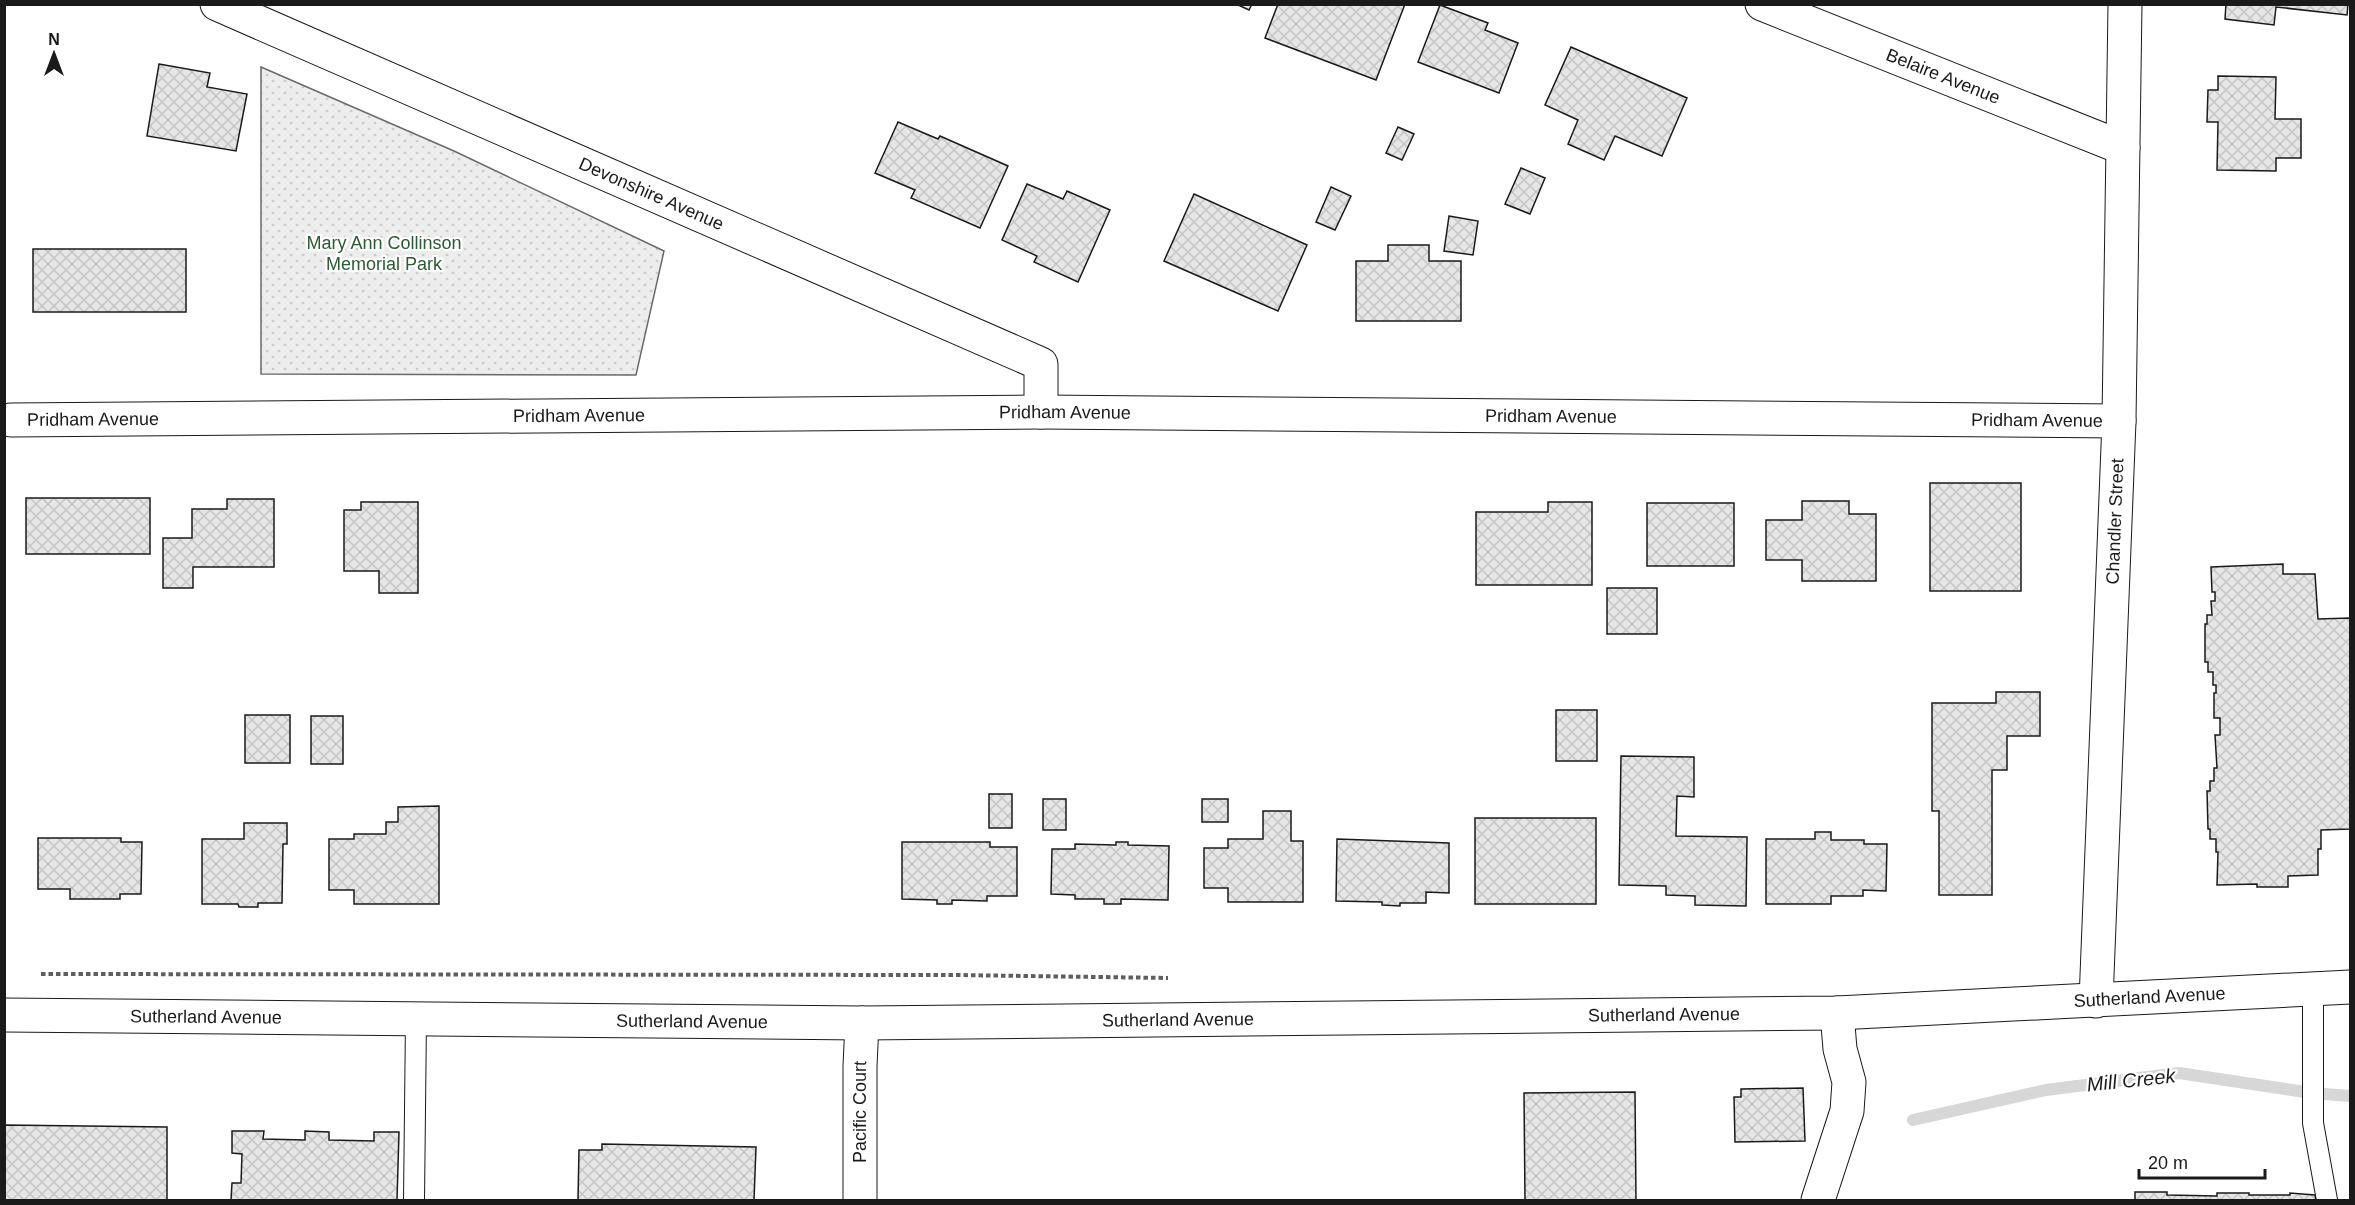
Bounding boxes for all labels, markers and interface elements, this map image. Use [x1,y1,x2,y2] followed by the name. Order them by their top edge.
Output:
[24,24,84,84] north arrow
[48,31,60,48] text: N
[1883,45,2003,108] street label: Belaire Avenue
[576,153,727,234] street label: Devonshire Avenue
[306,233,462,274] park label: Mary Ann Collinson Memorial Park
[999,402,1131,423] street label: Pridham Avenue
[513,405,645,426] street label: Pridham Avenue
[1485,406,1617,427] street label: Pridham Avenue
[27,409,159,430] street label: Pridham Avenue
[1971,410,2103,431] street label: Pridham Avenue
[2103,458,2128,585] street label: Chandler Street
[2073,983,2226,1011] street label: Sutherland Avenue
[1588,1004,1740,1026] street label: Sutherland Avenue
[130,1006,282,1028] street label: Sutherland Avenue
[1102,1009,1254,1031] street label: Sutherland Avenue
[616,1011,768,1032] street label: Sutherland Avenue
[850,1060,870,1163] street label: Pacific Court
[2086,1064,2177,1096] water label: Mill Creek
[2139,1142,2265,1180] scale bar
[2148,1153,2188,1173] text: 20 m

